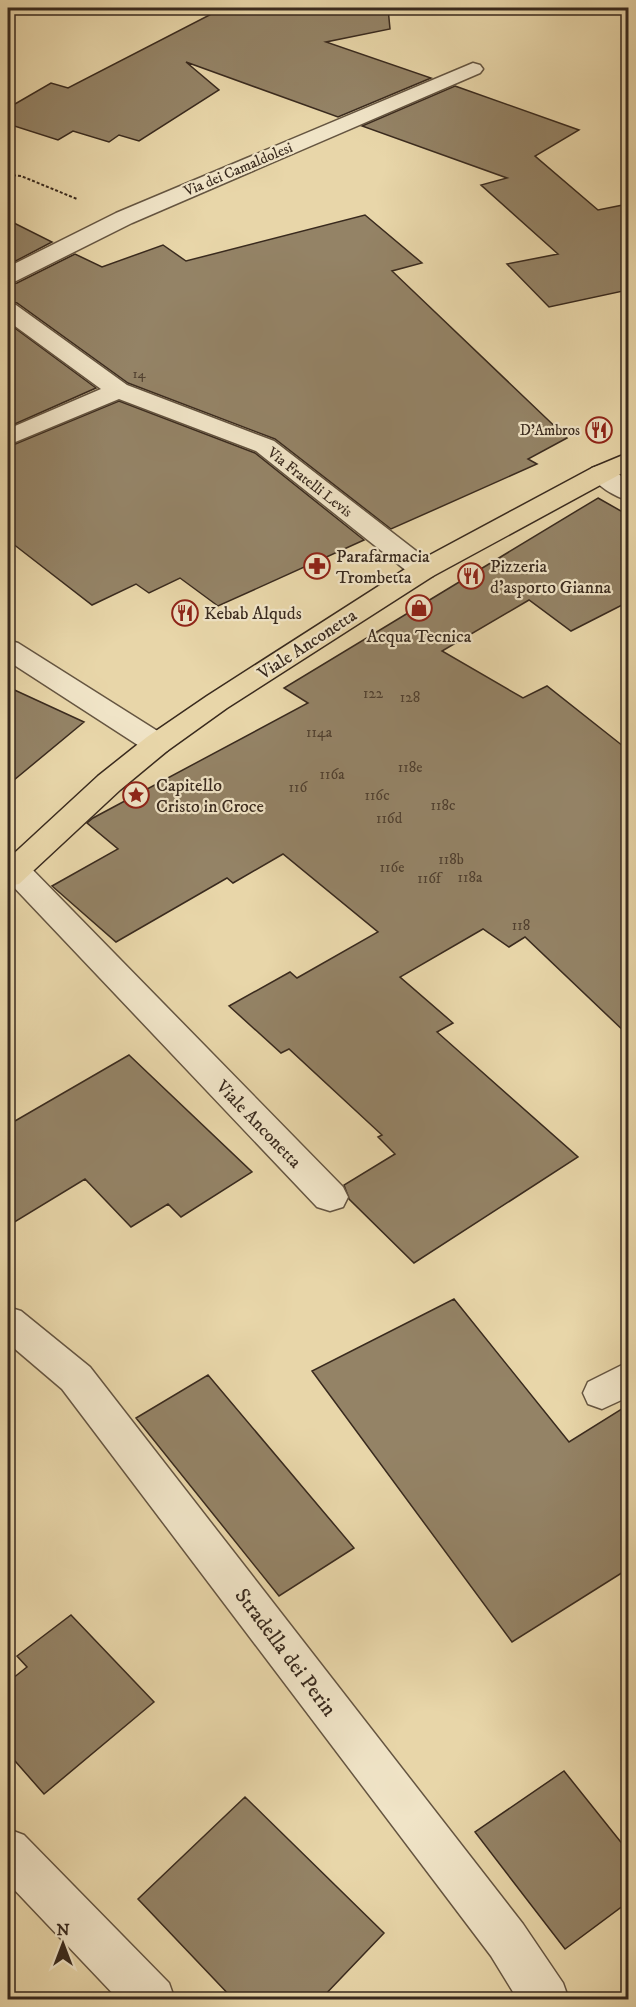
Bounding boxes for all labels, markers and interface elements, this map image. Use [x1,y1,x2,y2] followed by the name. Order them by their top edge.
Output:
[180,138,296,201] street label: Via dei Camaldolesi
[132,365,147,383] house number: 14
[584,415,614,445] restaurant icon: D'Ambros
[520,421,580,440] place label: D'Ambros
[263,443,356,522] street label: Via Fratelli Levis
[336,546,430,589] place label: Parafarmacia Trombetta
[302,551,332,581] pharmacy icon: Parafarmacia Trombetta
[490,556,612,599] place label: Pizzeria d'asporto Gianna
[456,561,486,591] restaurant icon: Pizzeria d'asporto Gianna
[404,593,434,623] shop icon: Acqua Tecnica
[170,598,200,628] restaurant icon: Kebab Alquds
[204,603,302,625] place label: Kebab Alquds
[253,605,361,686] street label: Viale Anconetta
[367,626,472,648] place label: Acqua Tecnica
[363,684,384,703] house number: 122
[400,688,420,707] house number: 128
[306,723,333,742] house number: 114a
[398,758,422,777] house number: 118e
[319,765,345,784] house number: 116a
[156,775,264,818] place label: Capitello Cristo in Croce
[289,778,309,797] house number: 116
[121,780,151,810] place icon: Capitello Cristo in Croce
[364,786,390,805] house number: 116c
[431,796,456,815] house number: 118c
[376,809,403,828] house number: 116d
[438,850,464,869] house number: 118b
[380,858,404,877] house number: 116e
[458,868,483,887] house number: 118a
[417,869,443,888] house number: 116f
[512,916,530,935] house number: 118
[210,1076,306,1173] street label: Viale Anconetta
[229,1583,342,1722] street label: Stradella dei Perin
[33,1914,93,1974] north arrow
[56,1920,70,1940] text: N

